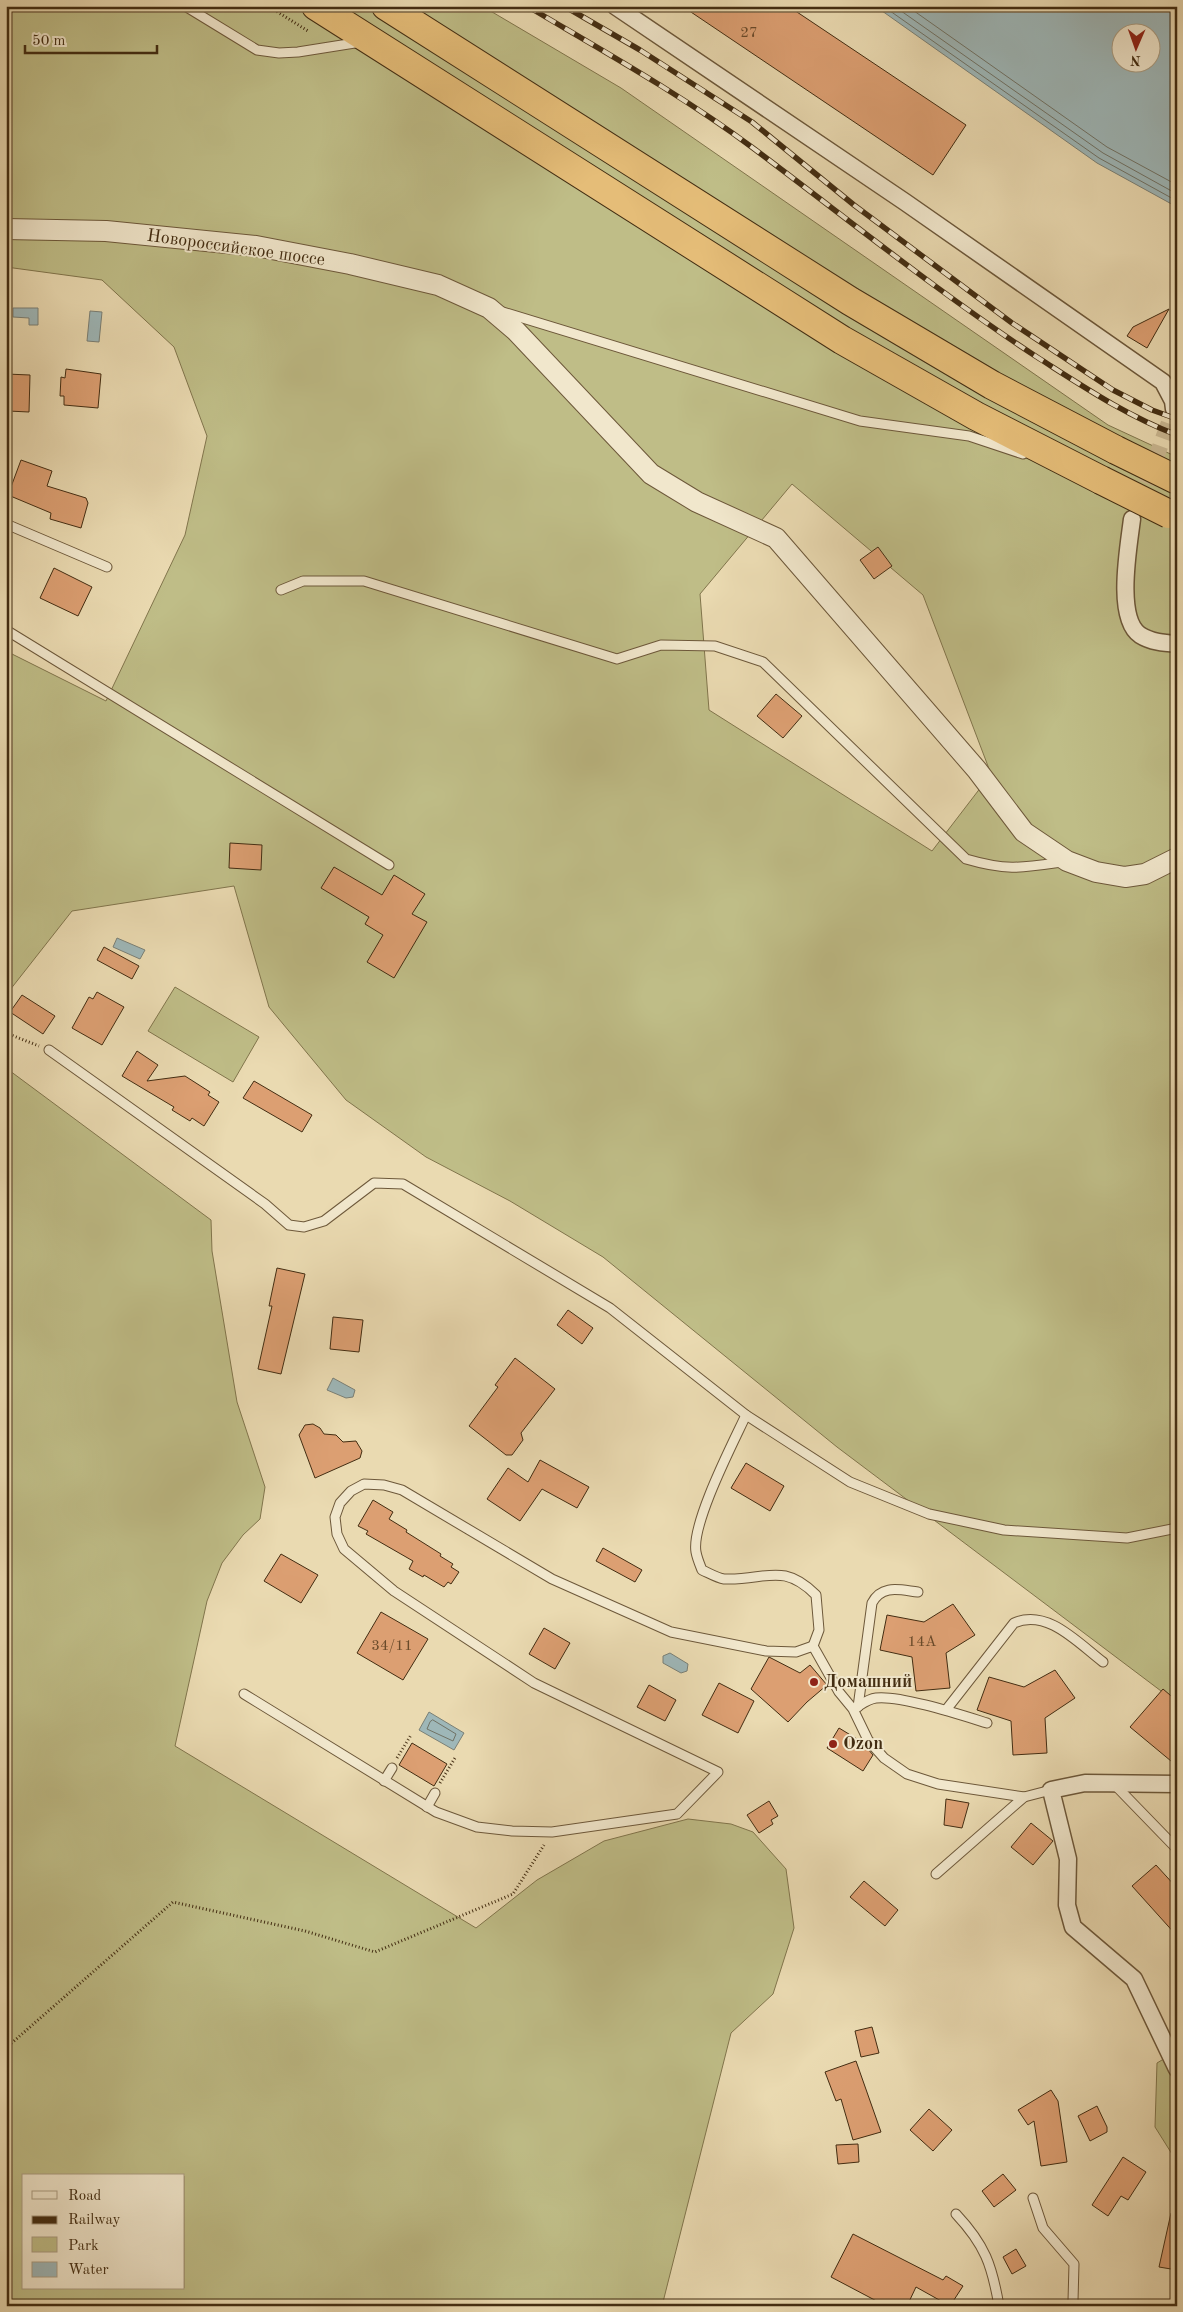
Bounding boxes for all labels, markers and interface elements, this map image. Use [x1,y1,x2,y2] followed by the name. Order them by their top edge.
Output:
[25,22,158,54] scale bar
[1110,22,1160,72] north arrow
[740,26,758,41] house number: 27
[32,34,66,49] text: 50 m
[1130,53,1141,67] text: N
[146,227,326,269] street label: Новороссийское шоссе
[908,1635,937,1650] house number: 14А
[371,1639,413,1654] house number: 34/11
[824,1673,912,1691] place label: Домашний
[808,1676,820,1688] marker: Домашний
[843,1735,883,1753] place label: Ozon
[827,1738,839,1750] marker: Ozon
[22,2174,185,2290] legend
[68,2189,102,2204] text: Road
[68,2213,121,2228] text: Railway
[68,2239,99,2254] text: Park
[68,2263,109,2278] text: Water

